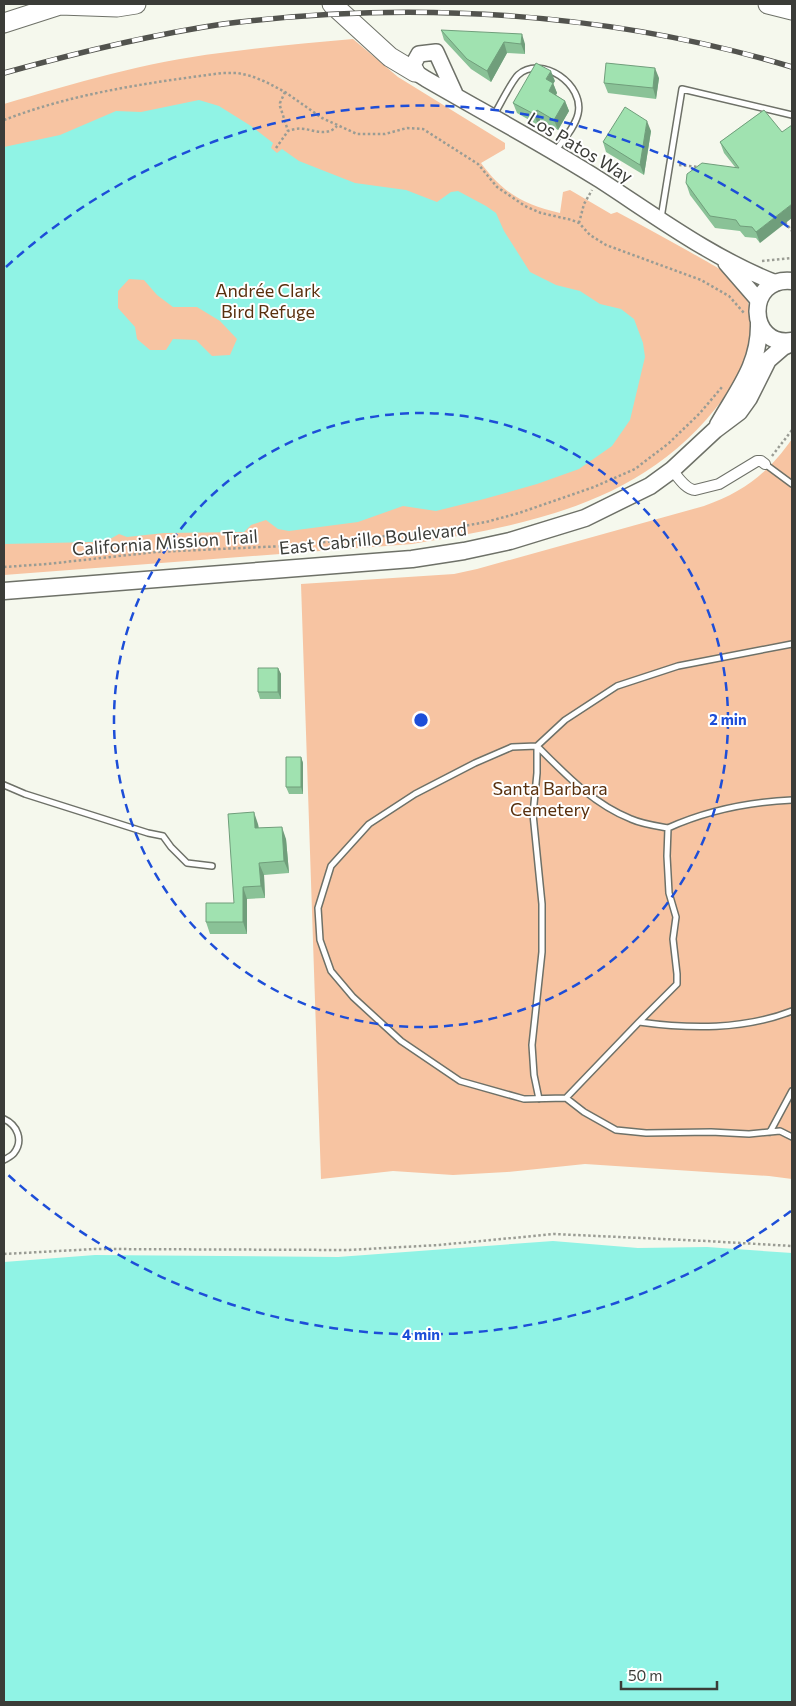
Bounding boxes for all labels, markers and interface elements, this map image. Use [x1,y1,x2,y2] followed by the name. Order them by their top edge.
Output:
[524,107,637,187] street label: Los Patos Way
[215,279,321,322] park label: Andrée Clark Bird Refuge
[278,517,468,559] street label: East Cabrillo Boulevard
[71,525,259,559] street label: California Mission Trail
[709,710,747,728] text: 2 min
[412,711,430,729] centre of rings
[492,777,608,820] park label: Santa Barbara Cemetery
[402,1325,440,1343] text: 4 min
[621,1658,717,1690] scale bar
[628,1666,662,1684] text: 50 m

